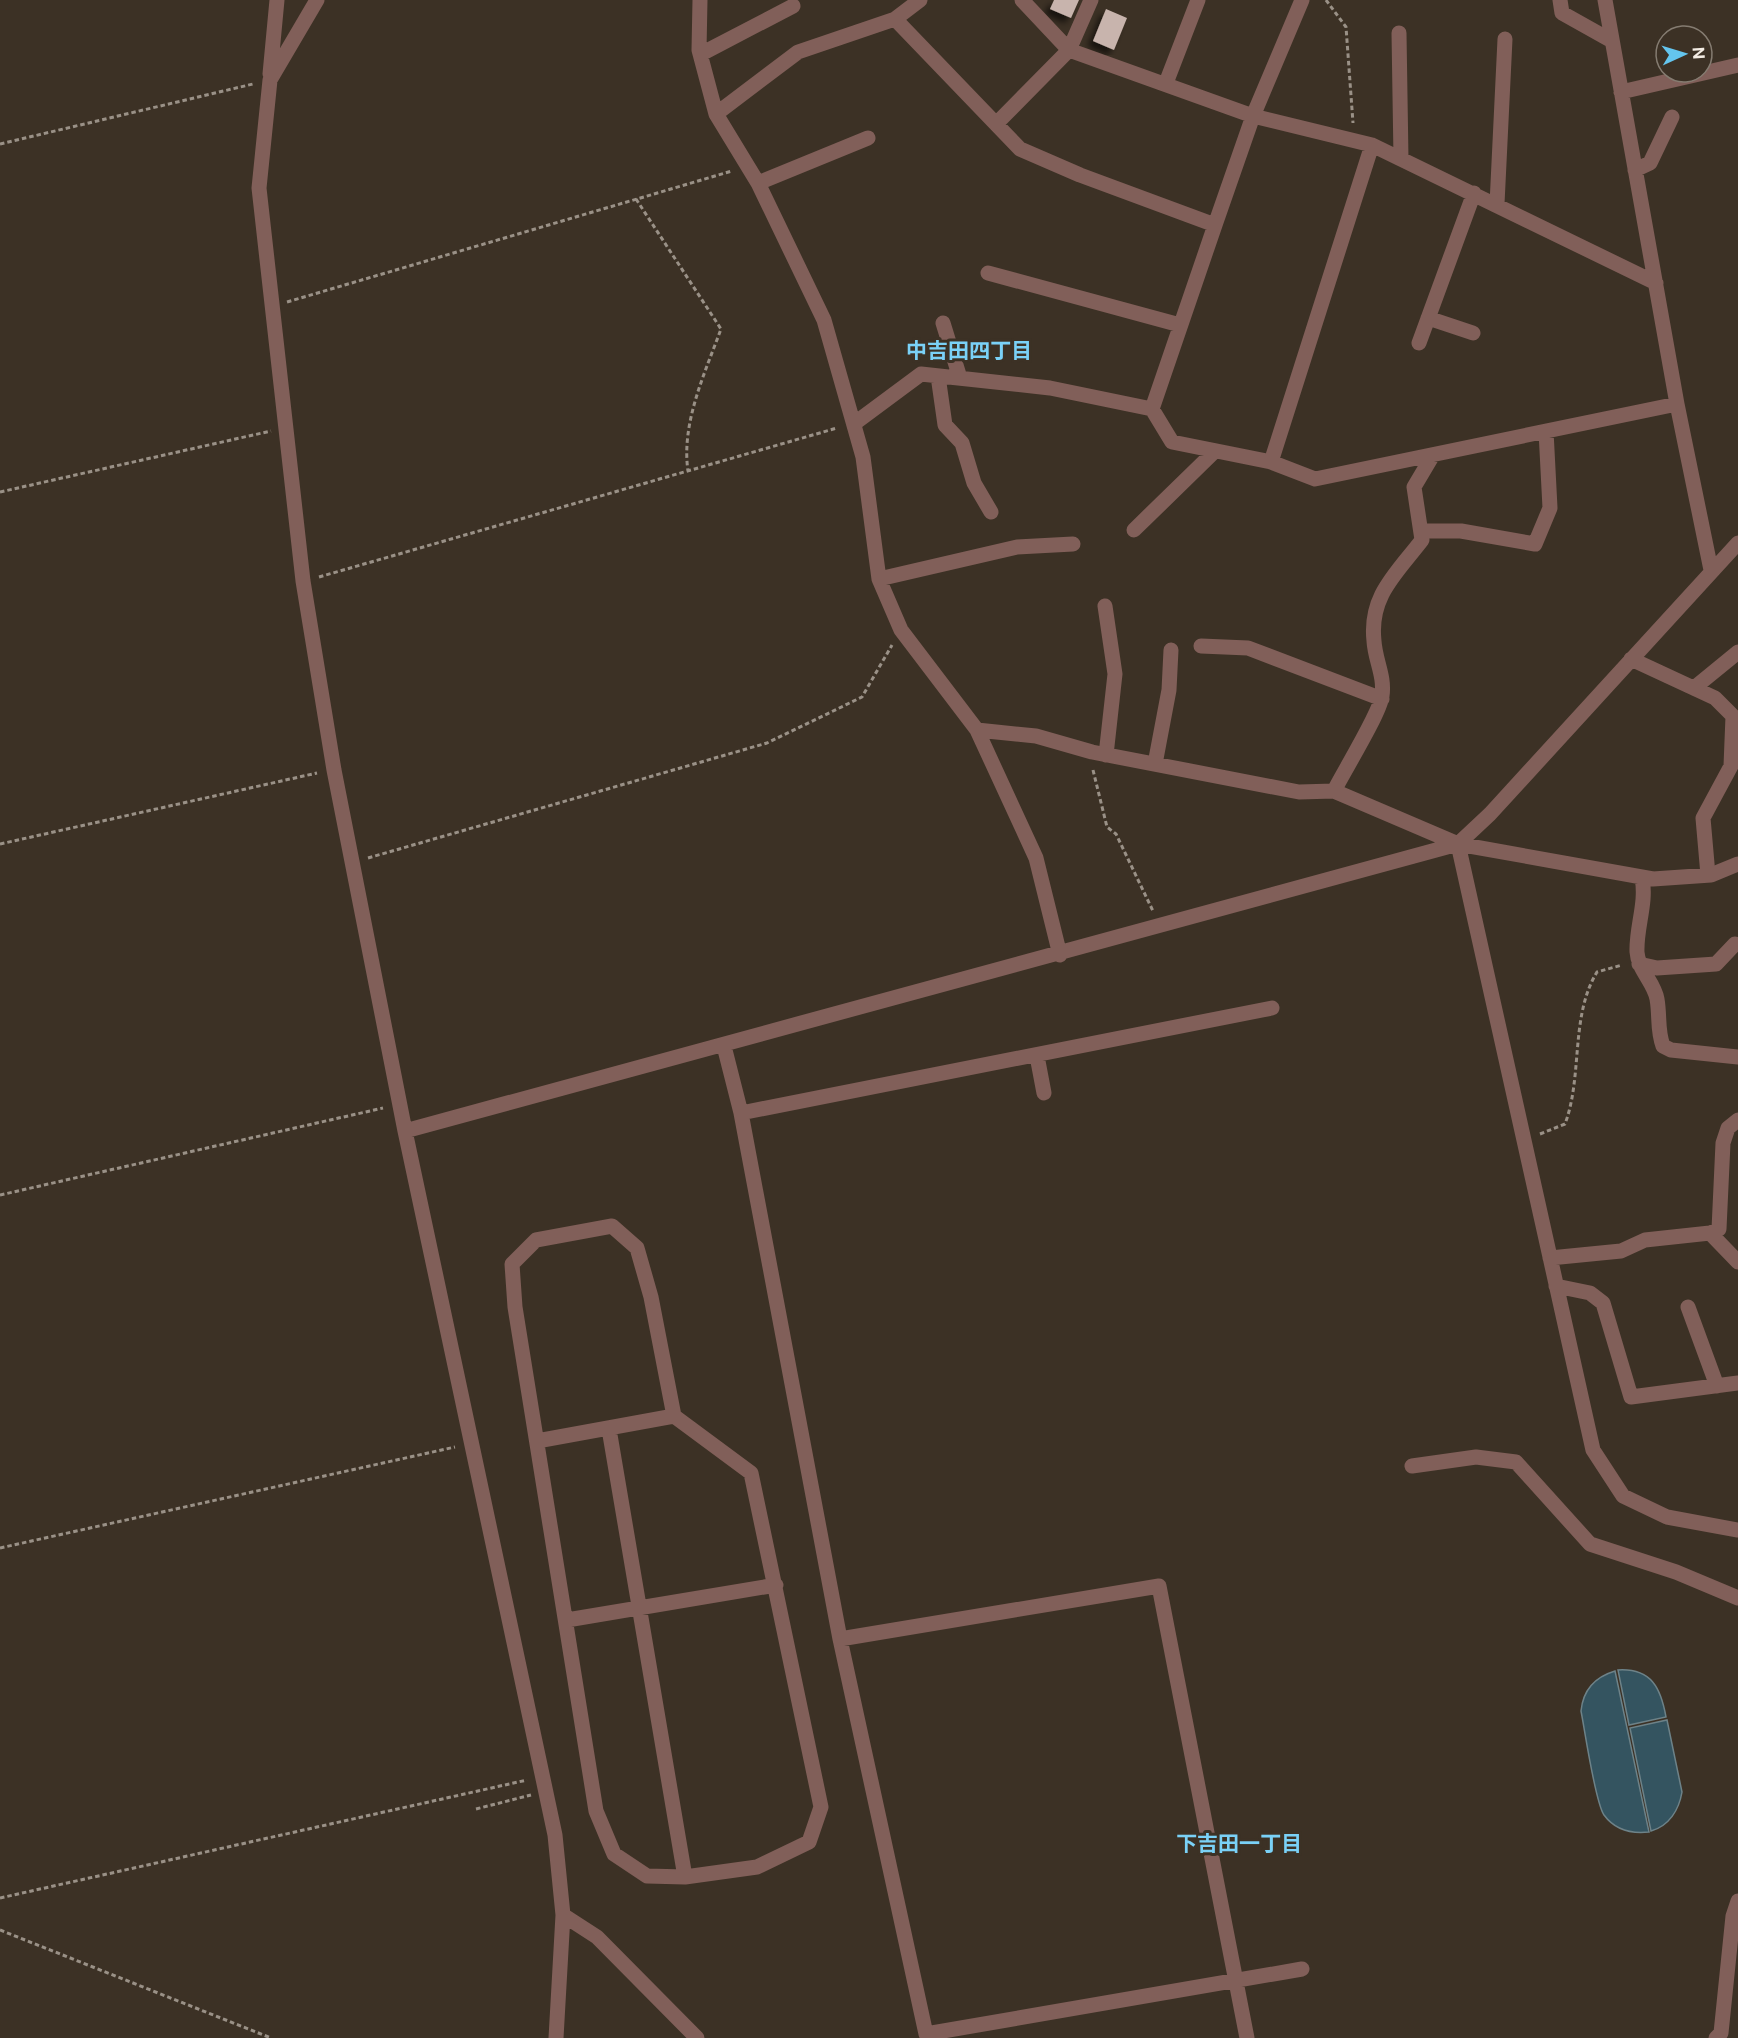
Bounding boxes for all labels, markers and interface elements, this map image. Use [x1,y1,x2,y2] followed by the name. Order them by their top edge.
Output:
[1654,24,1714,84] north arrow
[1689,46,1708,60] text: N
[906,338,1032,363] district label: 中吉田四丁目
[1176,1831,1302,1856] district label: 下吉田一丁目

